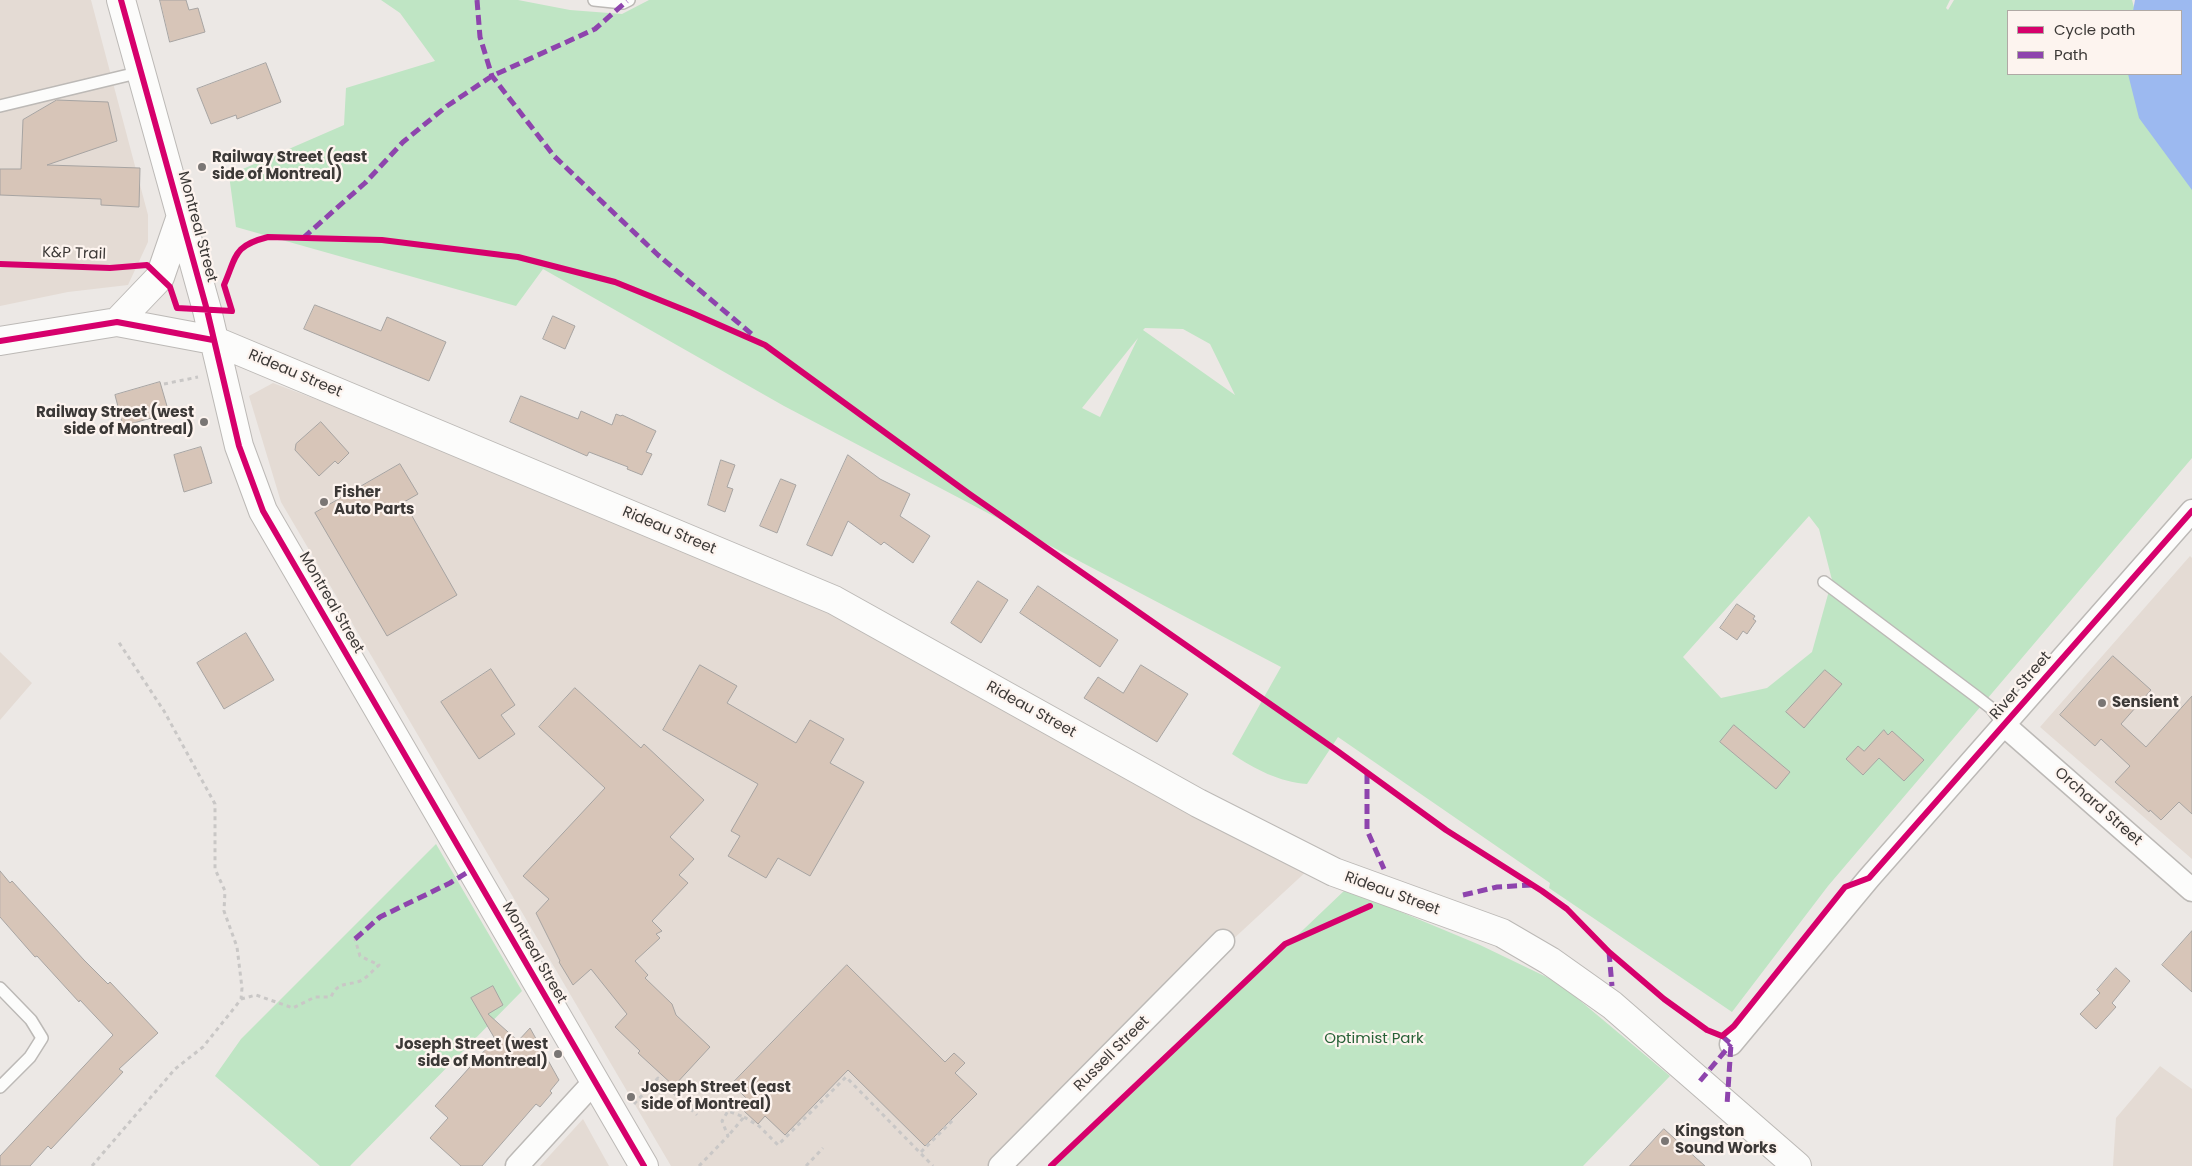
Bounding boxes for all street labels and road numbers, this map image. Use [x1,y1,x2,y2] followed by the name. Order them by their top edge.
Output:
[174,170,220,284] street label: Montreal Street
[42,244,106,264] street label: K&P Trail
[245,346,345,402] street label: Rideau Street
[619,503,719,559] street label: Rideau Street
[295,549,367,657] street label: Montreal Street
[1987,648,2055,724] street label: River Street
[983,678,1079,742] street label: Rideau Street
[2051,764,2145,850] street label: Orchard Street
[1342,868,1442,920] street label: Rideau Street
[498,899,570,1007] street label: Montreal Street
[1071,1013,1153,1095] street label: Russell Street

